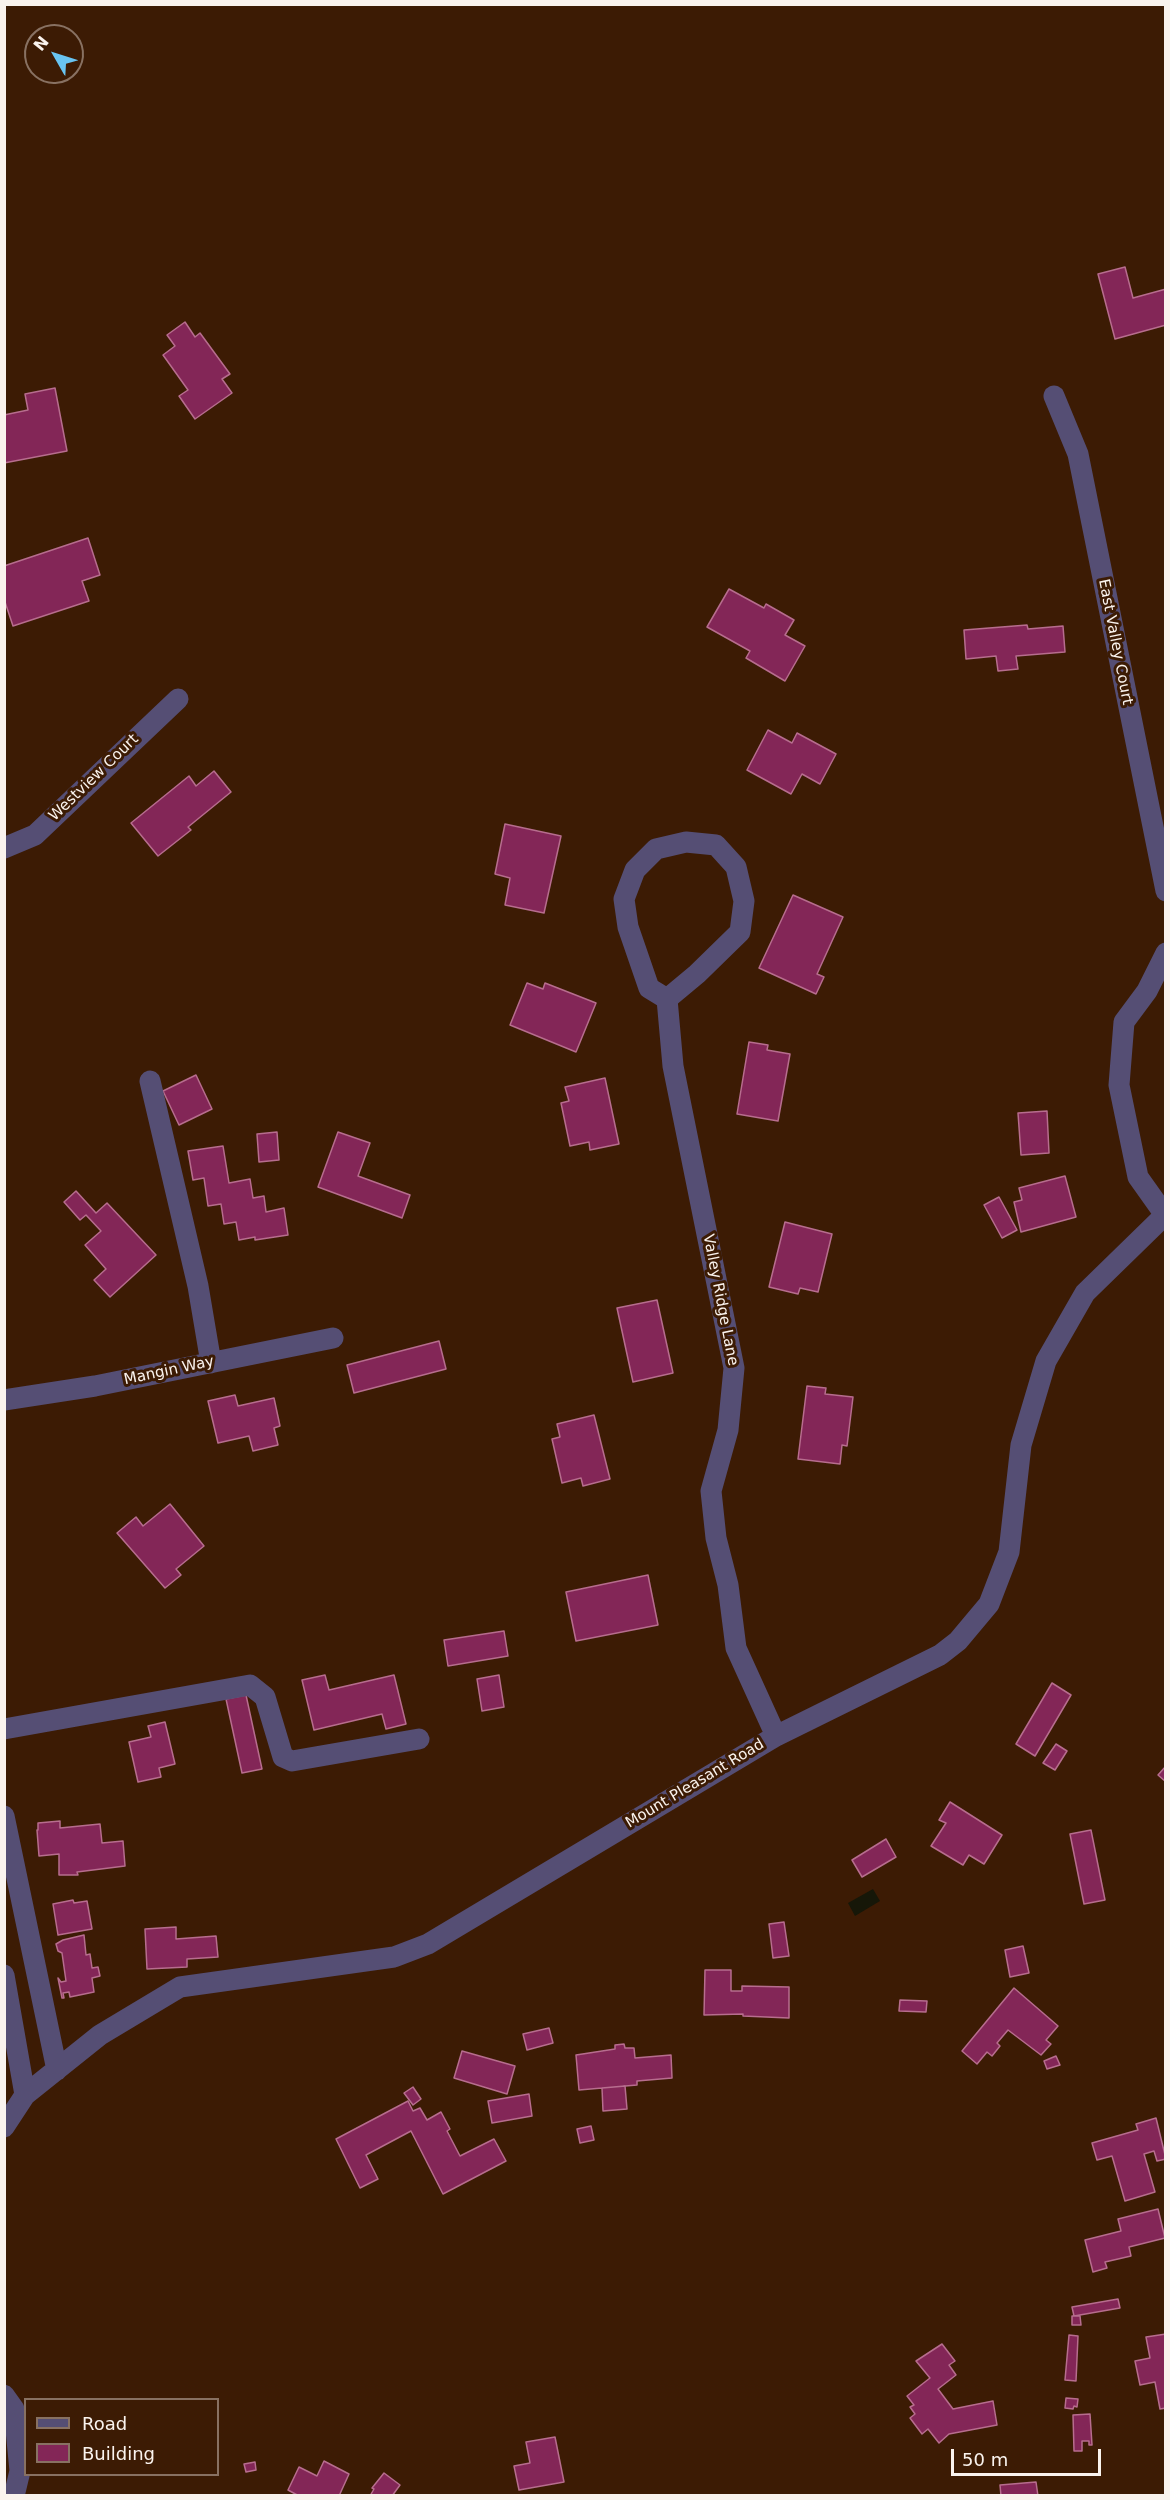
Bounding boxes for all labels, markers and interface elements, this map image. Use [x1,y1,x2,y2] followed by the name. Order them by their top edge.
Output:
[24,24,84,84] north arrow
[30,32,53,55] text: N
[1094,578,1136,706] street label: East Valley Court
[46,731,142,825] street label: Westview Court
[698,1233,742,1367] street label: Valley Ridge Lane
[122,1353,216,1389] street label: Mangin Way
[623,1736,767,1832] street label: Mount Pleasant Road
[24,2398,219,2476] legend
[82,2413,127,2434] text: Road
[954,2437,1104,2475] scale bar
[82,2443,155,2464] text: Building
[962,2449,1008,2470] text: 50 m

